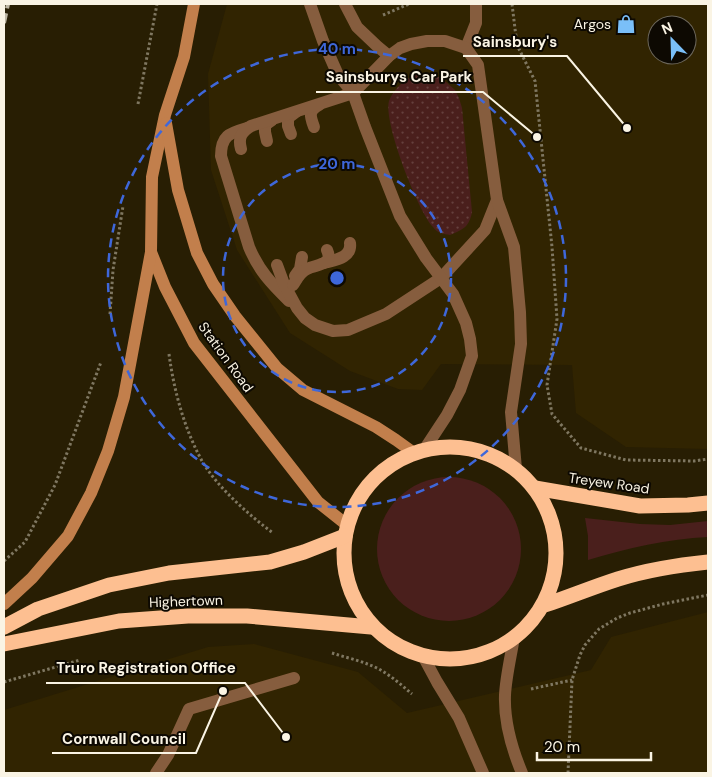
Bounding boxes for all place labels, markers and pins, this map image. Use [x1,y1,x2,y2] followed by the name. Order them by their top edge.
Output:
[615,13,637,35] shop icon: Argos
[574,15,611,33] place label: Argos
[463,26,567,56] callout: Sainsbury's
[316,62,483,92] callout: Sainsburys Car Park
[328,269,346,287] centre of rings
[46,653,245,683] callout: Truro Registration Office
[52,723,196,753] callout: Cornwall Council

